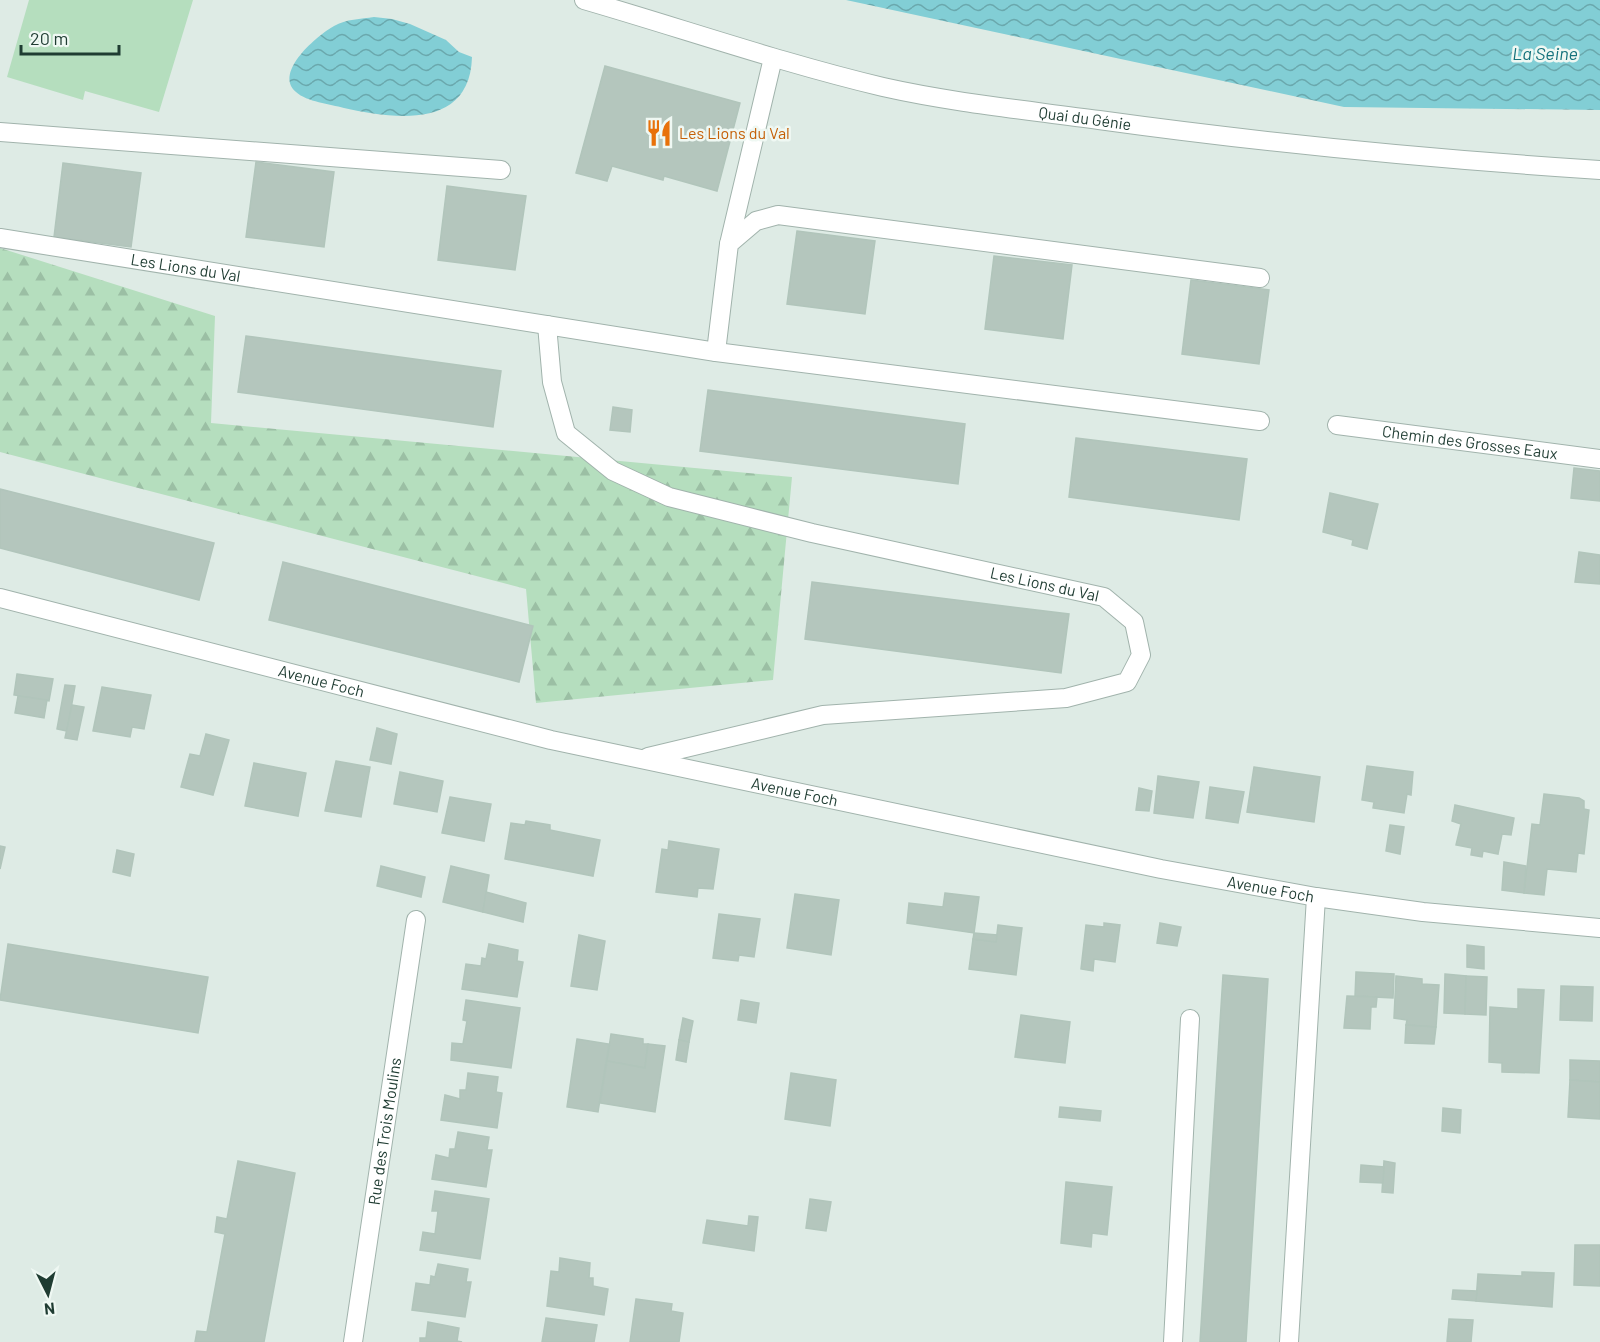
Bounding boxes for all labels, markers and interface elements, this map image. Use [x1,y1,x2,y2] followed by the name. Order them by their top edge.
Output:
[21,18,118,56] scale bar
[30,27,68,49] text: 20 m
[1512,42,1578,64] water label: La Seine
[1038,102,1133,133] street label: Quai du Génie
[644,118,674,148] restaurant icon: Les Lions du Val
[679,123,790,142] place label: Les Lions du Val
[129,249,242,285] street label: Les Lions du Val
[1381,421,1559,462] street label: Chemin des Grosses Eaux
[989,562,1101,605] street label: Les Lions du Val
[277,660,367,701] street label: Avenue Foch
[750,773,840,809] street label: Avenue Foch
[1226,871,1316,906] street label: Avenue Foch
[364,1056,404,1206] street label: Rue des Trois Moulins
[18,1264,78,1324] north arrow
[43,1299,56,1319] text: N

